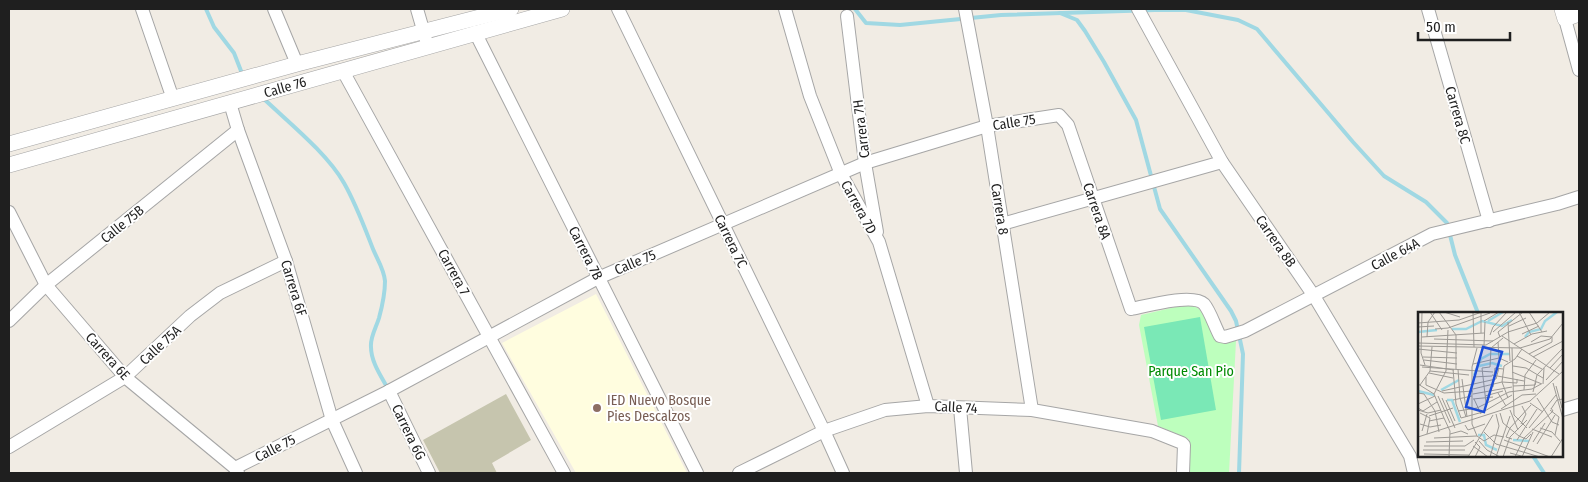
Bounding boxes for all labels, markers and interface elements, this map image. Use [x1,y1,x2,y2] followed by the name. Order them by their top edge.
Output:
[1418,10,1510,42] scale bar
[1426,18,1456,36] text: 50 m
[262,73,308,102] street label: Calle 76
[1441,85,1474,146] street label: Carrera 8C
[849,99,874,159] street label: Carrera 7H
[991,111,1037,134] street label: Calle 75
[837,178,880,237] street label: Carrera 7D
[1079,180,1114,242] street label: Carrera 8A
[987,182,1012,236] street label: Carrera 8
[97,202,148,247] street label: Calle 75B
[710,212,751,271] street label: Carrera 7C
[1252,212,1300,271] street label: Carrera 8B
[565,224,606,283] street label: Carrera 7B
[1368,234,1423,274] street label: Calle 64A
[434,246,473,299] street label: Carrera 7
[612,246,658,279] street label: Calle 75
[277,258,310,318] street label: Carrera 6F
[1418,312,1563,457] inset map
[136,322,185,369] street label: Calle 75A
[82,329,134,384] street label: Carrera 6E
[1148,363,1234,380] park label: Parque San Pio
[607,392,711,425] place label: IED Nuevo Bosque Pies Descalzos
[934,398,978,417] street label: Calle 74
[388,402,429,463] street label: Carrera 6G
[591,402,603,414] marker: IED Nuevo Bosque Pies Descalzos
[252,431,298,466] street label: Calle 75

